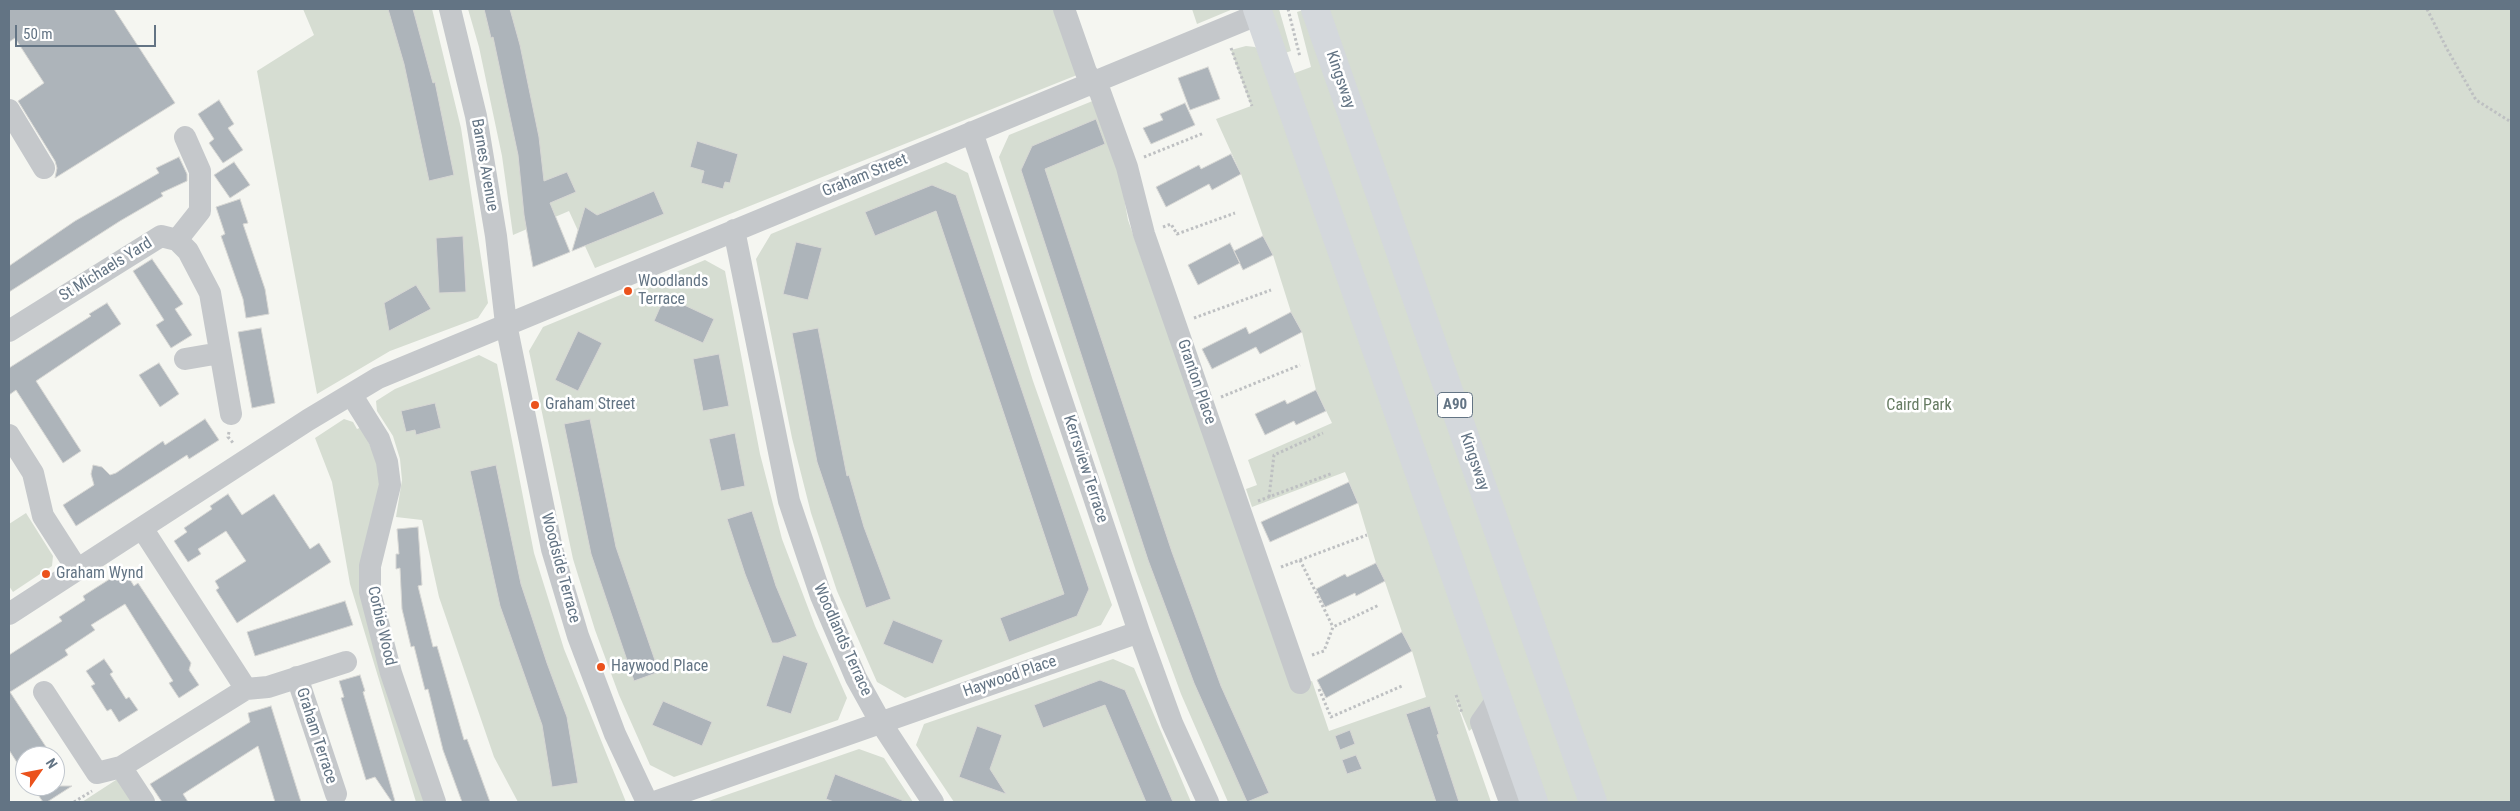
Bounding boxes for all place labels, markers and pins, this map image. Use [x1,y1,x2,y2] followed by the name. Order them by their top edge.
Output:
[638,272,708,310] place label: Woodlands Terrace
[622,285,634,297] marker: Woodlands Terrace
[545,395,635,415] place label: Graham Street
[529,399,541,411] marker: Graham Street
[56,564,143,584] place label: Graham Wynd
[40,568,52,580] marker: Graham Wynd
[611,657,708,677] place label: Haywood Place
[595,661,607,673] marker: Haywood Place

